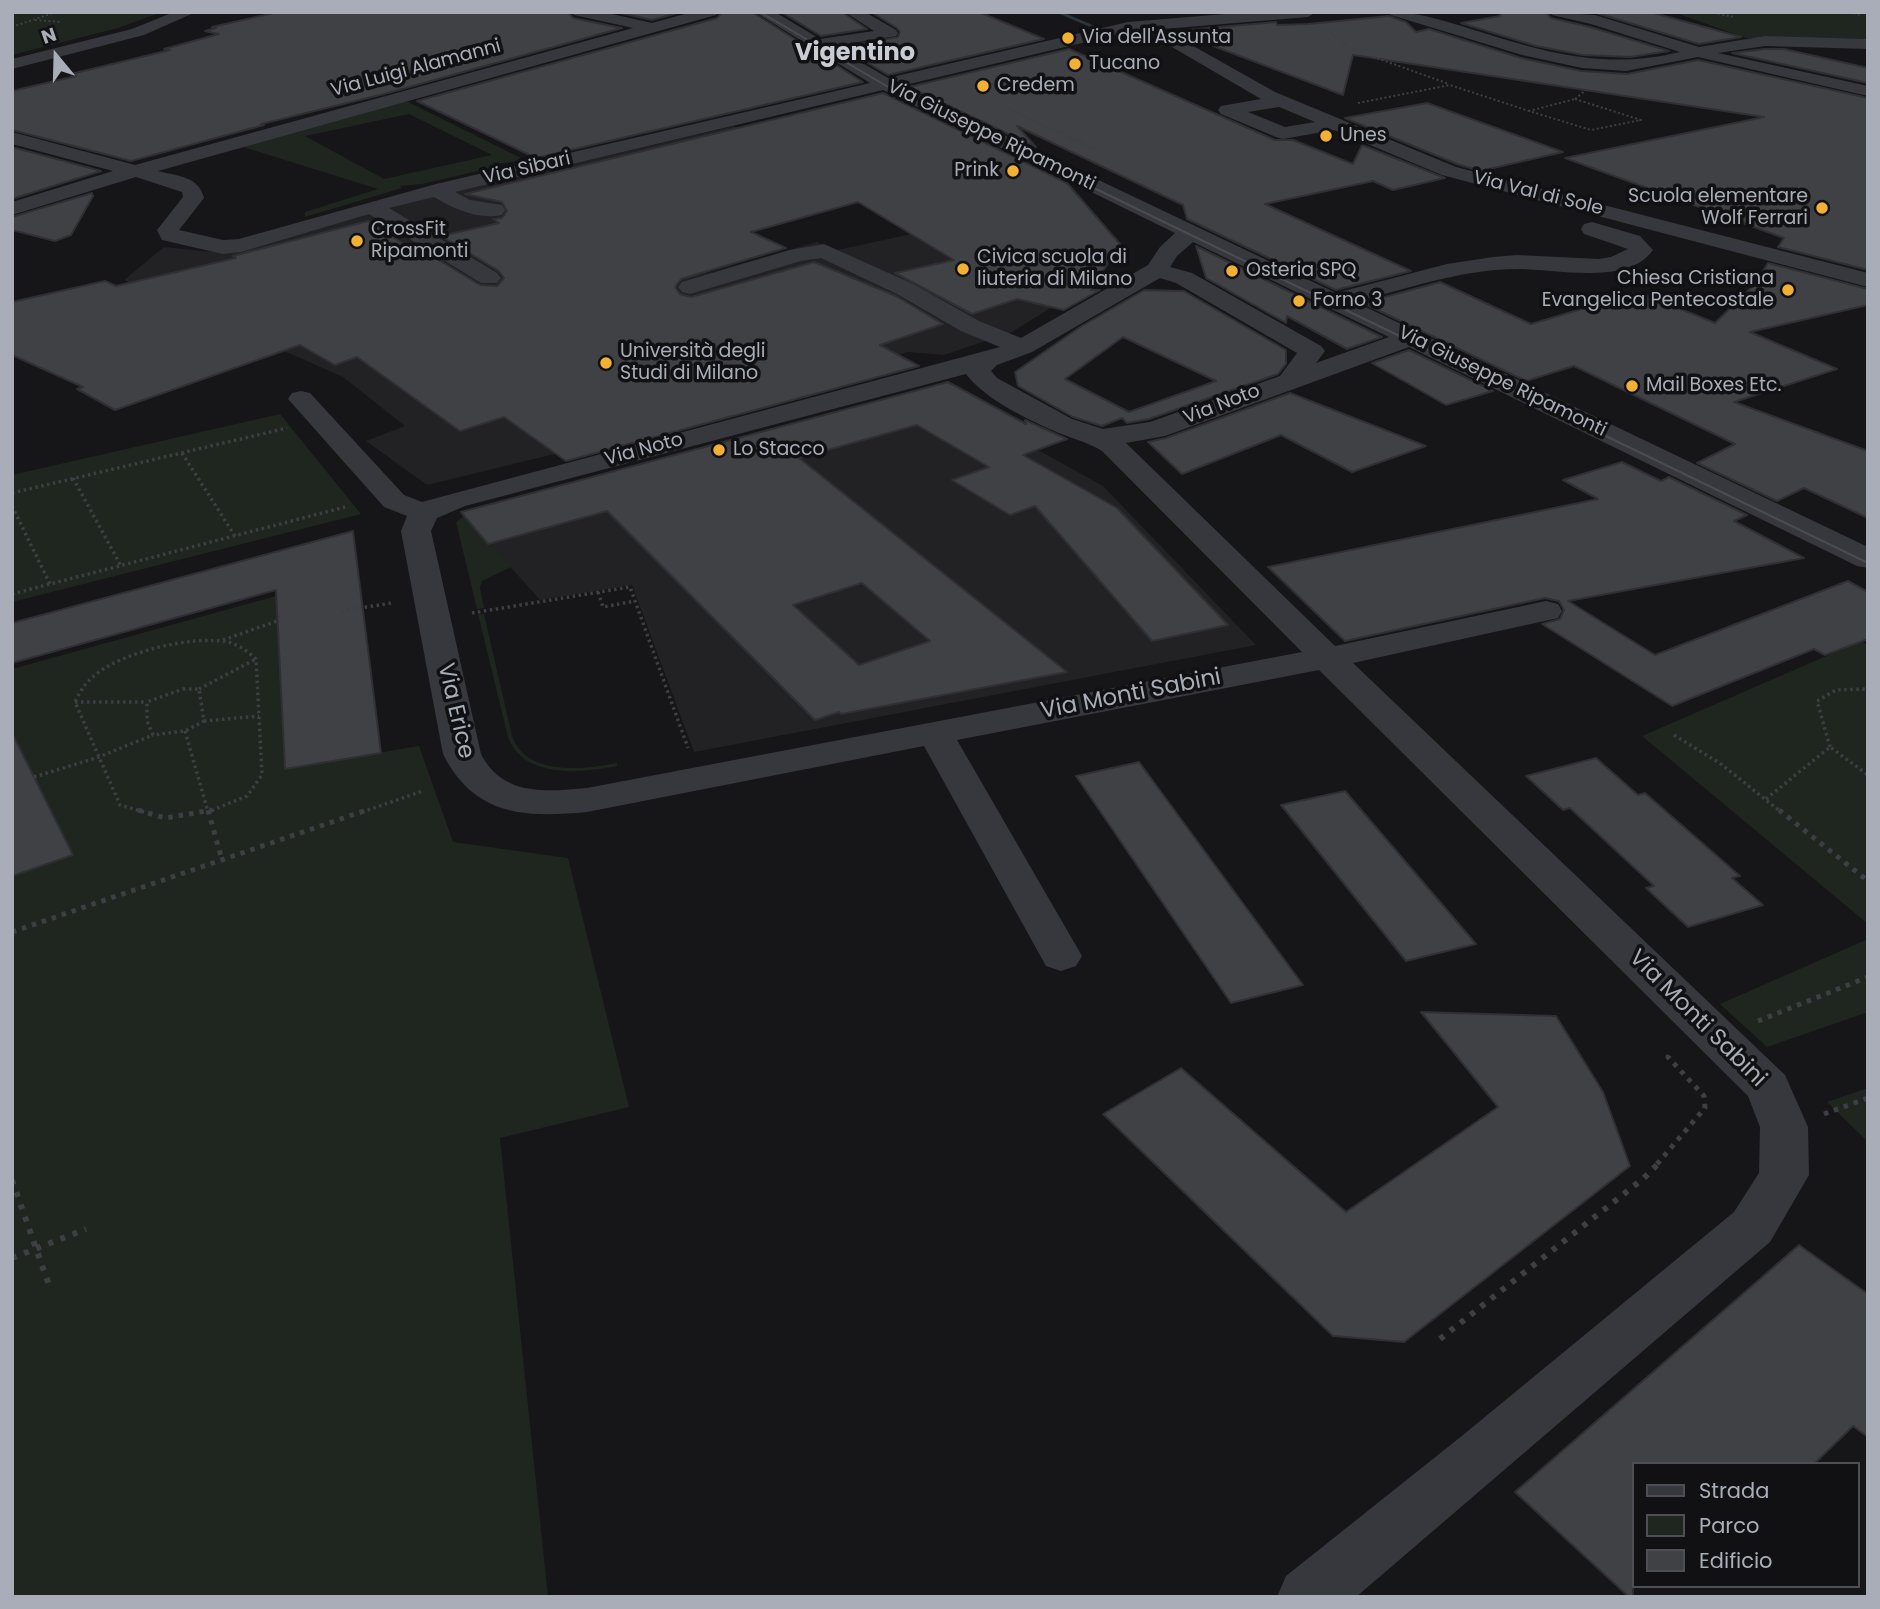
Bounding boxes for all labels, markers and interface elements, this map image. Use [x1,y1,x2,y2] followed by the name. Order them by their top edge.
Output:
[21,21,91,91] north arrow
[38,21,60,51] text: N
[1082,27,1231,49] place label: Via dell'Assunta
[1060,30,1076,46] marker: Via dell'Assunta
[329,35,503,103] street label: Via Luigi Alamanni
[795,40,915,68] district label: Vigentino
[1089,53,1160,75] place label: Tucano
[1067,56,1083,72] marker: Tucano
[997,75,1075,97] place label: Credem
[883,76,1099,196] street label: Via Giuseppe Ripamonti
[975,78,991,94] marker: Credem
[1340,125,1387,147] place label: Unes
[1318,128,1334,144] marker: Unes
[481,148,573,190] street label: Via Sibari
[954,160,999,182] place label: Prink
[1005,163,1021,179] marker: Prink
[1471,167,1605,221] street label: Via Val di Sole
[1628,186,1808,230] place label: Scuola elementare Wolf Ferrari
[1814,200,1830,216] marker: Scuola elementare Wolf Ferrari
[371,219,468,263] place label: CrossFit Ripamonti
[349,233,365,249] marker: CrossFit Ripamonti
[977,247,1132,291] place label: Civica scuola di liuteria di Milano
[1246,260,1356,282] place label: Osteria SPQ
[955,261,971,277] marker: Civica scuola di liuteria di Milano
[1224,263,1240,279] marker: Osteria SPQ
[1542,268,1774,312] place label: Chiesa Cristiana Evangelica Pentecostale
[1780,282,1796,298] marker: Chiesa Cristiana Evangelica Pentecostale
[1313,290,1382,312] place label: Forno 3
[1291,293,1307,309] marker: Forno 3
[1394,322,1610,442] street label: Via Giuseppe Ripamonti
[620,341,765,385] place label: Università degli Studi di Milano
[598,355,614,371] marker: Università degli Studi di Milano
[1646,375,1781,397] place label: Mail Boxes Etc.
[1624,378,1640,394] marker: Mail Boxes Etc.
[1181,380,1263,430] street label: Via Noto
[602,429,686,471] street label: Via Noto
[733,439,825,461] place label: Lo Stacco
[711,442,727,458] marker: Lo Stacco
[431,661,479,761] street label: Via Erice
[1039,664,1223,726] street label: Via Monti Sabini
[1623,945,1771,1093] street label: Via Monti Sabini
[1632,1462,1859,1588] legend
[1699,1476,1769,1505] text: Strada
[1699,1511,1759,1540] text: Parco
[1699,1546,1773,1575] text: Edificio

